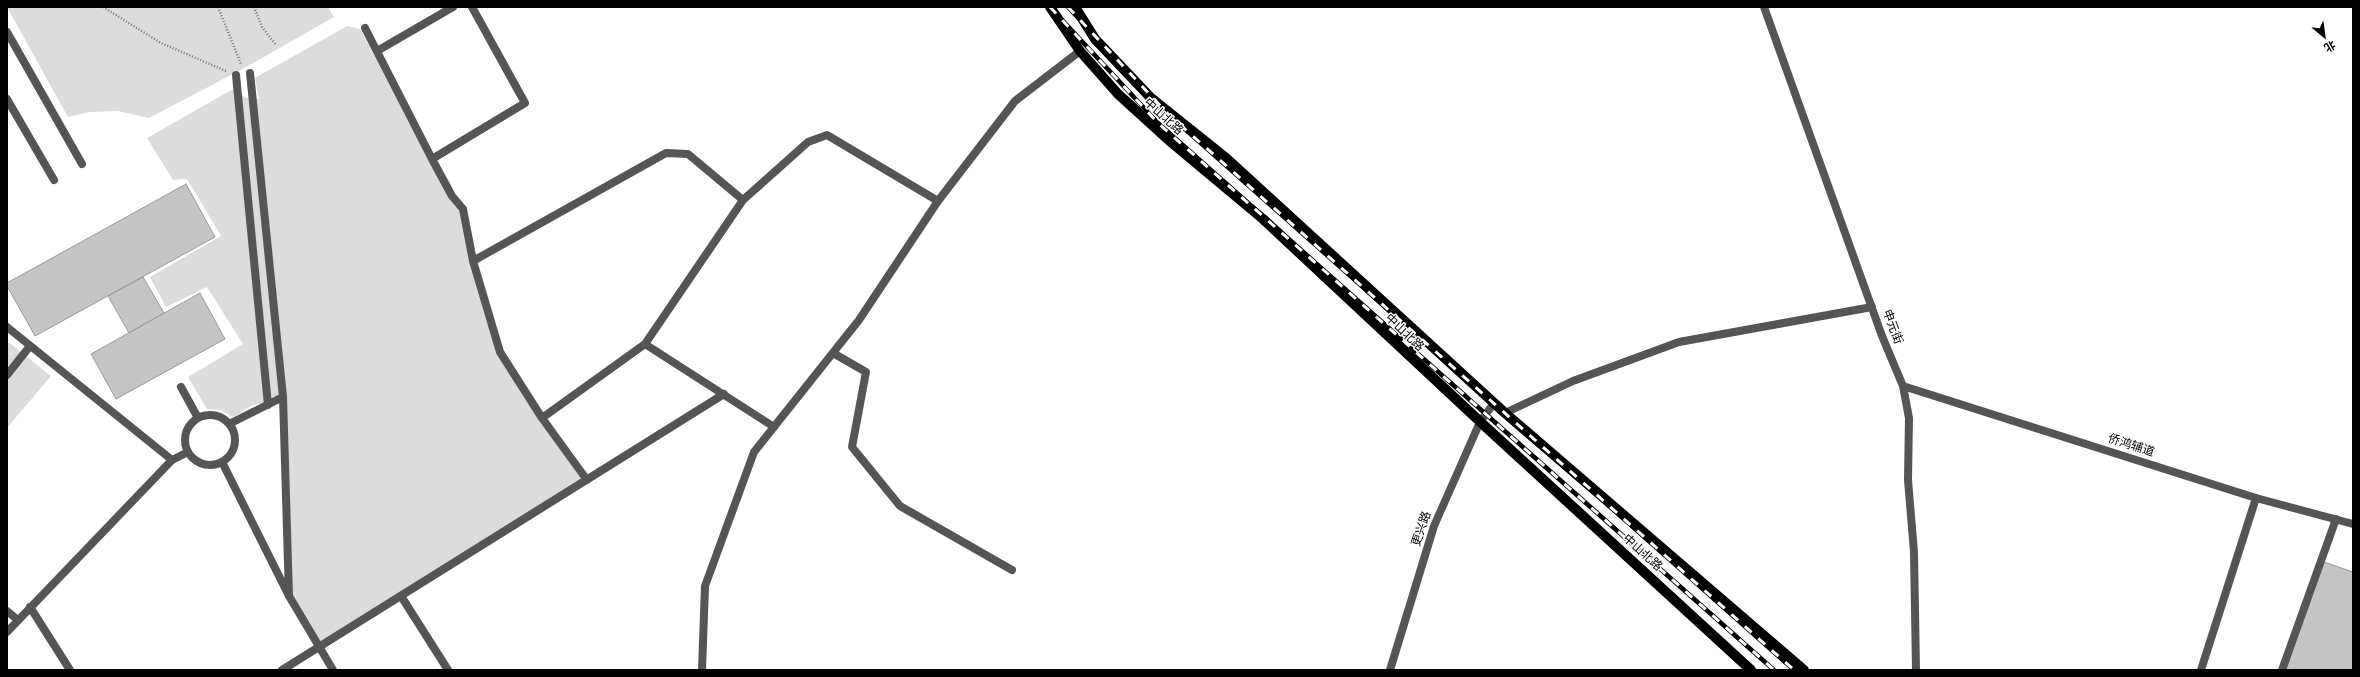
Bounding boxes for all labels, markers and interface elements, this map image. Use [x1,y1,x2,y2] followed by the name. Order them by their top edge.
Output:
[2304,16,2344,56] north arrow
[2321,37,2339,56] text: 北
[1140,96,1186,138] street label: 中山北路
[1879,308,1905,346] street label: 申元街
[1382,311,1426,355] street label: 中山北路
[2106,432,2156,460] street label: 侨鸿辅道
[1409,510,1435,548] street label: 更兴路
[1619,532,1665,574] street label: 中山北路

